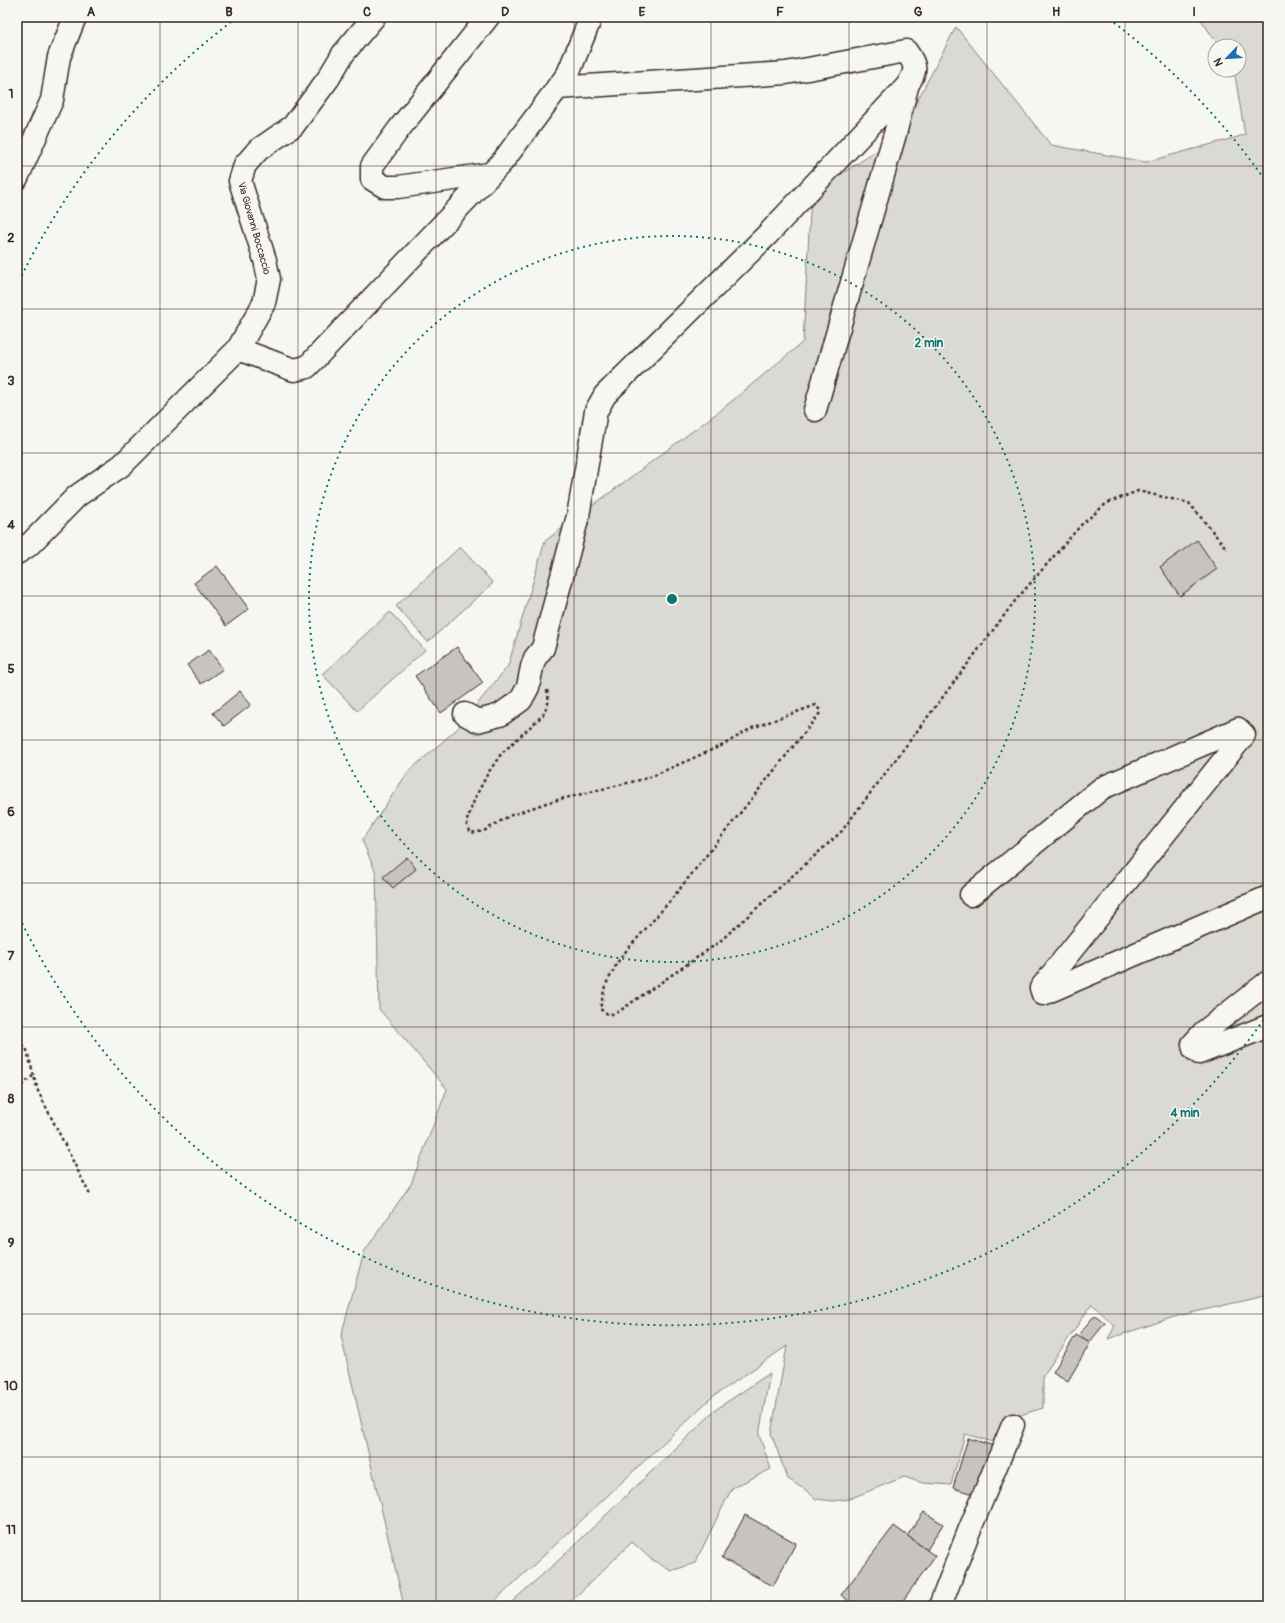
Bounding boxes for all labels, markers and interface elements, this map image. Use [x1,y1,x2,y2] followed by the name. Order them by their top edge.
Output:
[87,4,96,20] text: A
[225,4,233,20] text: B
[363,4,371,20] text: C
[501,4,509,20] text: D
[639,4,646,20] text: E
[776,4,784,20] text: F
[914,4,923,20] text: G
[1052,4,1060,20] text: H
[1192,4,1196,20] text: I
[1207,38,1247,78] north arrow
[1211,55,1226,68] text: N
[8,86,14,102] text: 1
[235,181,273,277] street label: Via Giovanni Boccaccio
[7,230,15,246] text: 2
[915,336,944,351] text: 2 min
[7,373,15,389] text: 3
[7,517,15,533] text: 4
[665,592,679,606] centre of rings
[7,661,15,677] text: 5
[7,804,15,820] text: 6
[8,948,15,964] text: 7
[8,1091,15,1107] text: 8
[1169,1106,1200,1121] text: 4 min
[8,1235,15,1251] text: 9
[4,1378,18,1394] text: 10
[6,1522,16,1538] text: 11

